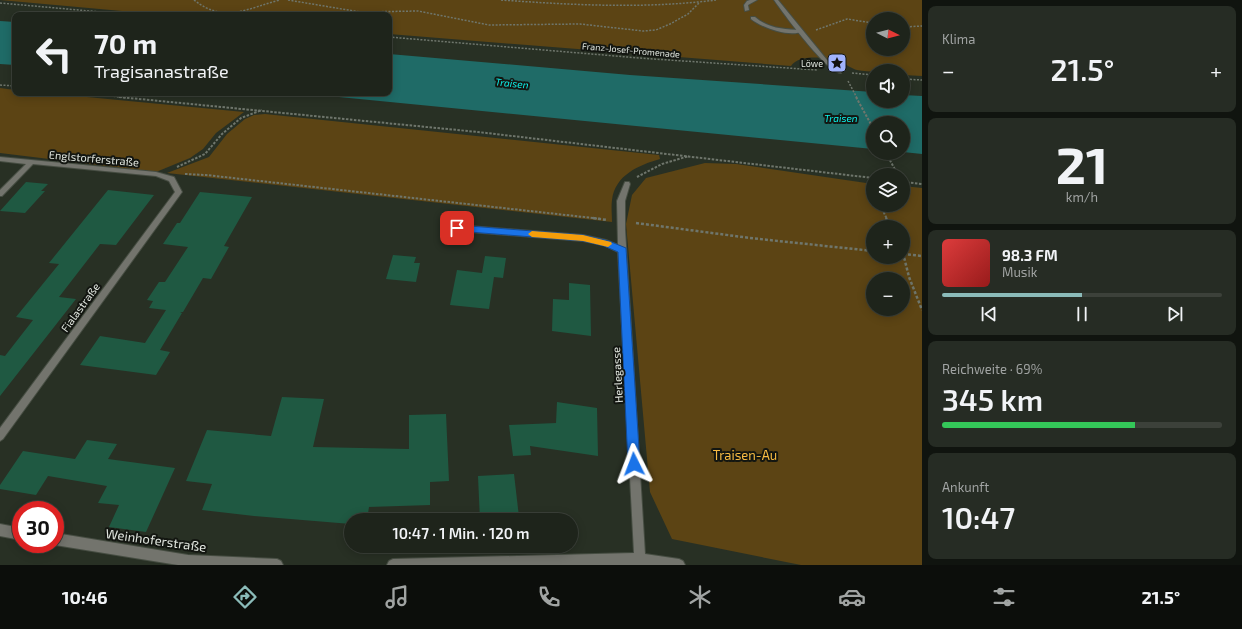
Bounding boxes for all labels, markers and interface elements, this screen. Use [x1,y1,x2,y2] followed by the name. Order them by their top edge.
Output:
[866,12,910,56] north arrow
[866,12,910,316] map controls
[94,26,157,60] text: 70 m
[28,28,80,80] icon: left
[942,31,975,47] text: Klima
[582,40,681,60] street label: Franz-Josef-Promenade
[1050,51,1114,87] text: 21.5°
[826,52,848,74] place icon: Löwe
[942,57,955,83] text: −
[1210,57,1222,83] text: +
[801,58,823,69] place label: Löwe
[94,60,229,82] text: Tragisanastraße
[866,64,910,108] button: sound
[495,75,529,91] water label: Traisen
[824,112,858,124] water label: Traisen
[866,116,910,160] button: search
[1056,132,1108,194] text: 21
[48,148,140,168] street label: Englstorferstraße
[866,168,910,212] button: layers
[1066,189,1098,205] text: km/h
[440,211,474,245] pin
[446,217,468,239] icon: arrive
[866,220,910,264] button: +
[1002,246,1058,264] text: 98.3 FM
[1002,264,1037,280] text: Musik
[866,272,910,316] button: −
[58,280,102,334] street label: Fialastraße
[978,303,1000,325] icon: previous
[1071,303,1093,325] icon: pause
[1164,303,1186,325] icon: next
[609,347,625,403] street label: Herlegasse
[942,361,1042,377] text: Reichweite · 69%
[942,381,1043,417] text: 345 km
[613,443,655,485] position arrow
[713,447,777,463] park label: Traisen-Au
[942,479,989,495] text: Ankunft
[942,499,1015,535] text: 10:47
[12,501,64,553] speed limit sign: 30
[392,524,530,542] text: 10:47 · 1 Min. · 120 m
[105,525,207,555] street label: Weinhoferstraße
[231,583,259,611] icon: directions
[383,583,411,611] icon: music
[535,583,563,611] icon: phone
[686,583,714,611] icon: climate
[838,583,866,611] icon: car
[990,583,1018,611] icon: filters
[62,586,108,608] text: 10:46
[1141,586,1180,608] text: 21.5°

